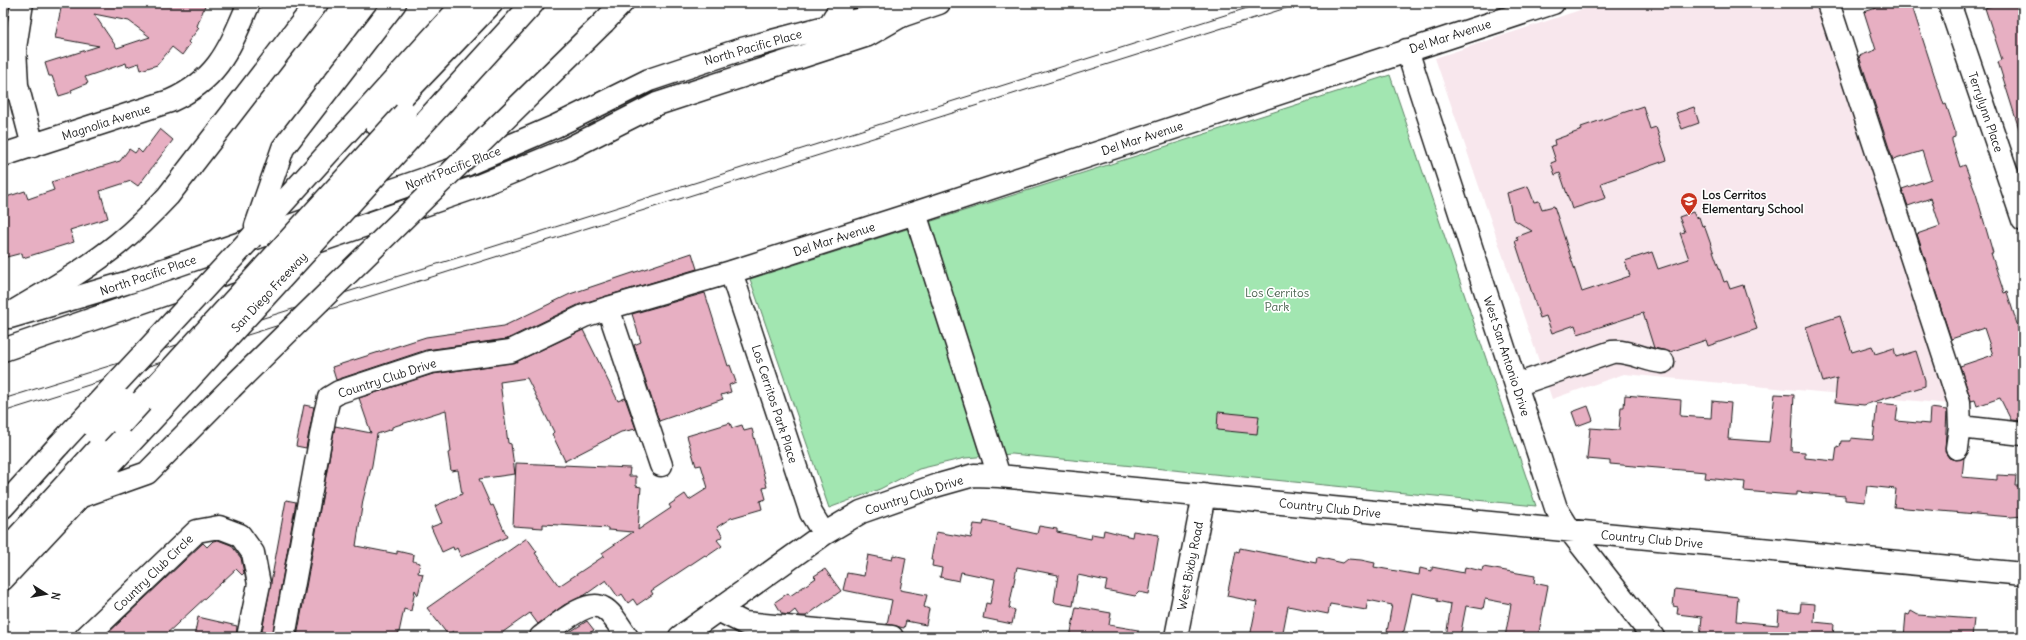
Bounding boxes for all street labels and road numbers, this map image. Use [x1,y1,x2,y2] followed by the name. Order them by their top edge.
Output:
[1407,16,1493,56] street label: Del Mar Avenue
[702,26,804,68] street label: North Pacific Place
[1965,70,2007,154] street label: Terrylynn Place
[60,101,152,143] street label: Magnolia Avenue
[1099,118,1185,158] street label: Del Mar Avenue
[403,143,503,193] street label: North Pacific Place
[791,219,877,259] street label: Del Mar Avenue
[228,249,310,335] street label: San Diego Freeway
[98,252,198,298] street label: North Pacific Place
[1480,294,1534,418] street label: West San Antonio Drive
[749,343,801,465] street label: Los Cerritos Park Place
[336,355,438,401] street label: Country Club Drive
[863,472,965,518] street label: Country Club Drive
[1278,495,1382,521] street label: Country Club Drive
[1174,520,1206,612] street label: West Bixby Road
[1600,527,1704,551] street label: Country Club Drive
[110,531,196,615] street label: Country Club Circle

